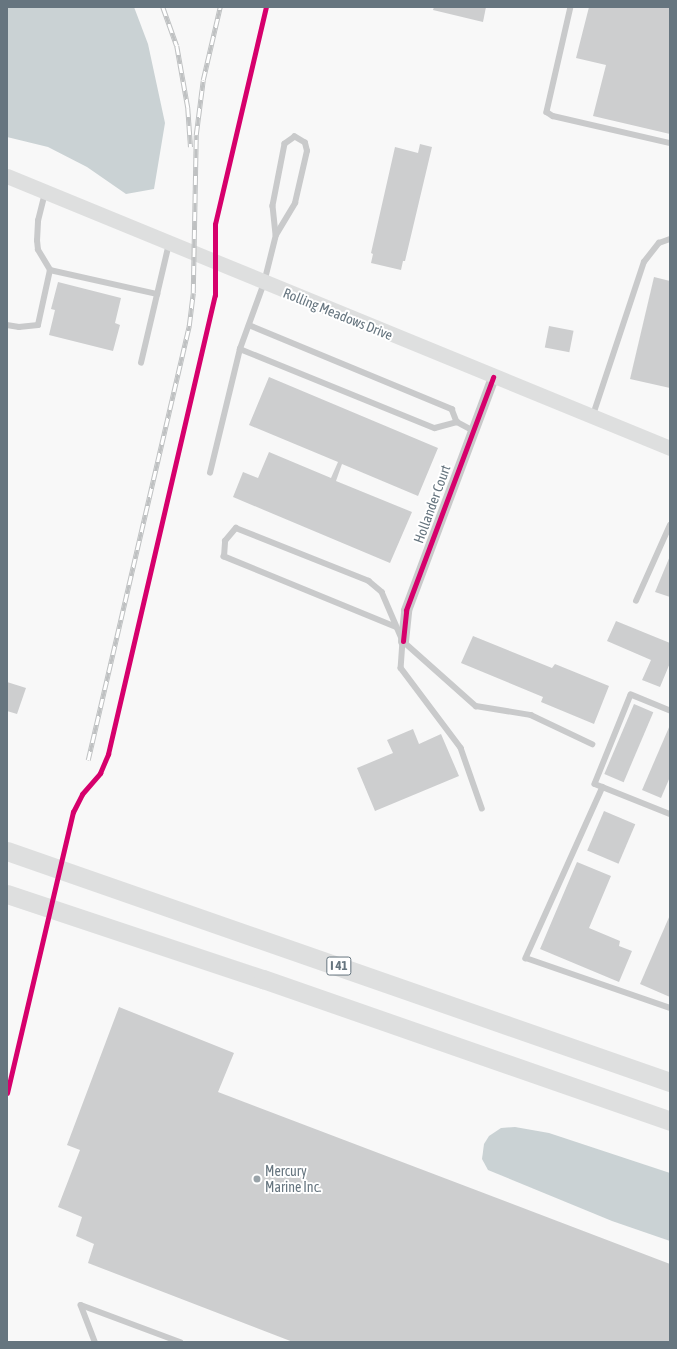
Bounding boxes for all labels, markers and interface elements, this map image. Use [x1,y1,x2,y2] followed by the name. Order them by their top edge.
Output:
[281,284,395,344] street label: Rolling Meadows Drive
[410,463,454,545] street label: Hollander Court
[326,955,352,977] road number: I 41
[265,1163,321,1196] place label: Mercury Marine Inc.
[252,1174,262,1184] marker: Mercury Marine Inc.

